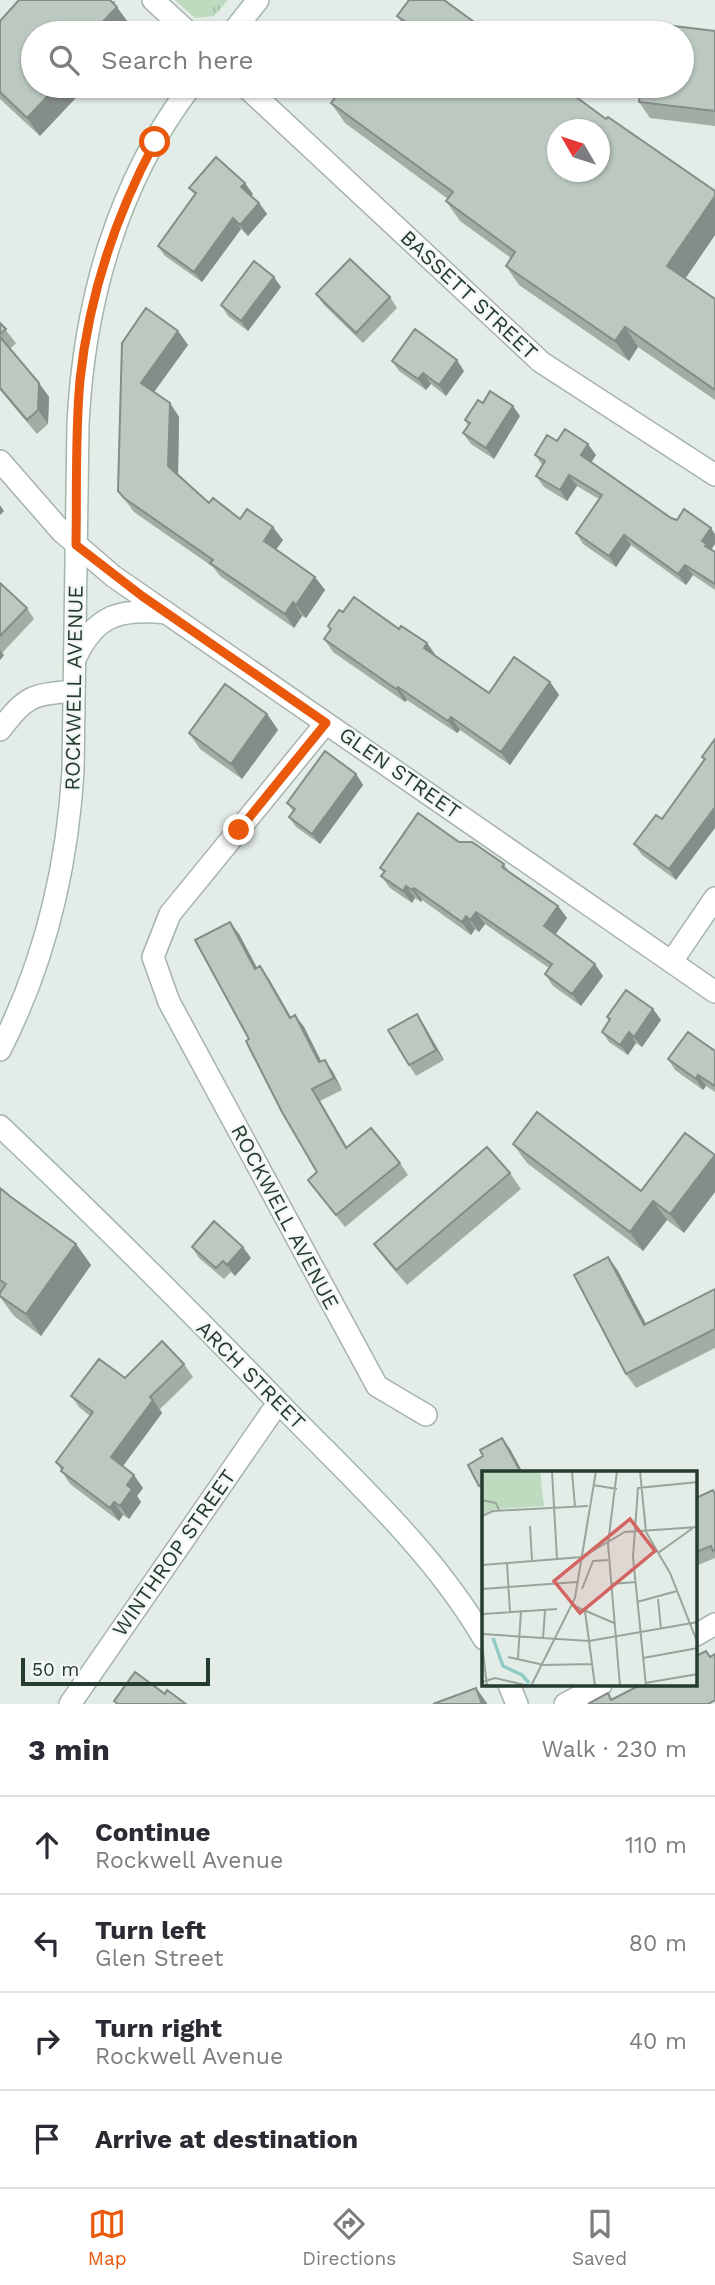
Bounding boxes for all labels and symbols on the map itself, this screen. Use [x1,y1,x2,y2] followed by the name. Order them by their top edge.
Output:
[547,119,610,182] north arrow
[139,126,170,157] route start
[396,225,543,365] street label: BASSETT STREET
[59,585,88,791] street label: ROCKWELL AVENUE
[335,721,466,824] street label: GLEN STREET
[223,814,254,845] route end
[226,1120,345,1313] street label: ROCKWELL AVENUE
[192,1315,311,1434] street label: ARCH STREET
[107,1464,241,1641] street label: WINTHROP STREET
[482,1471,698,1686] inset map
[21,1655,210,1687] scale bar

